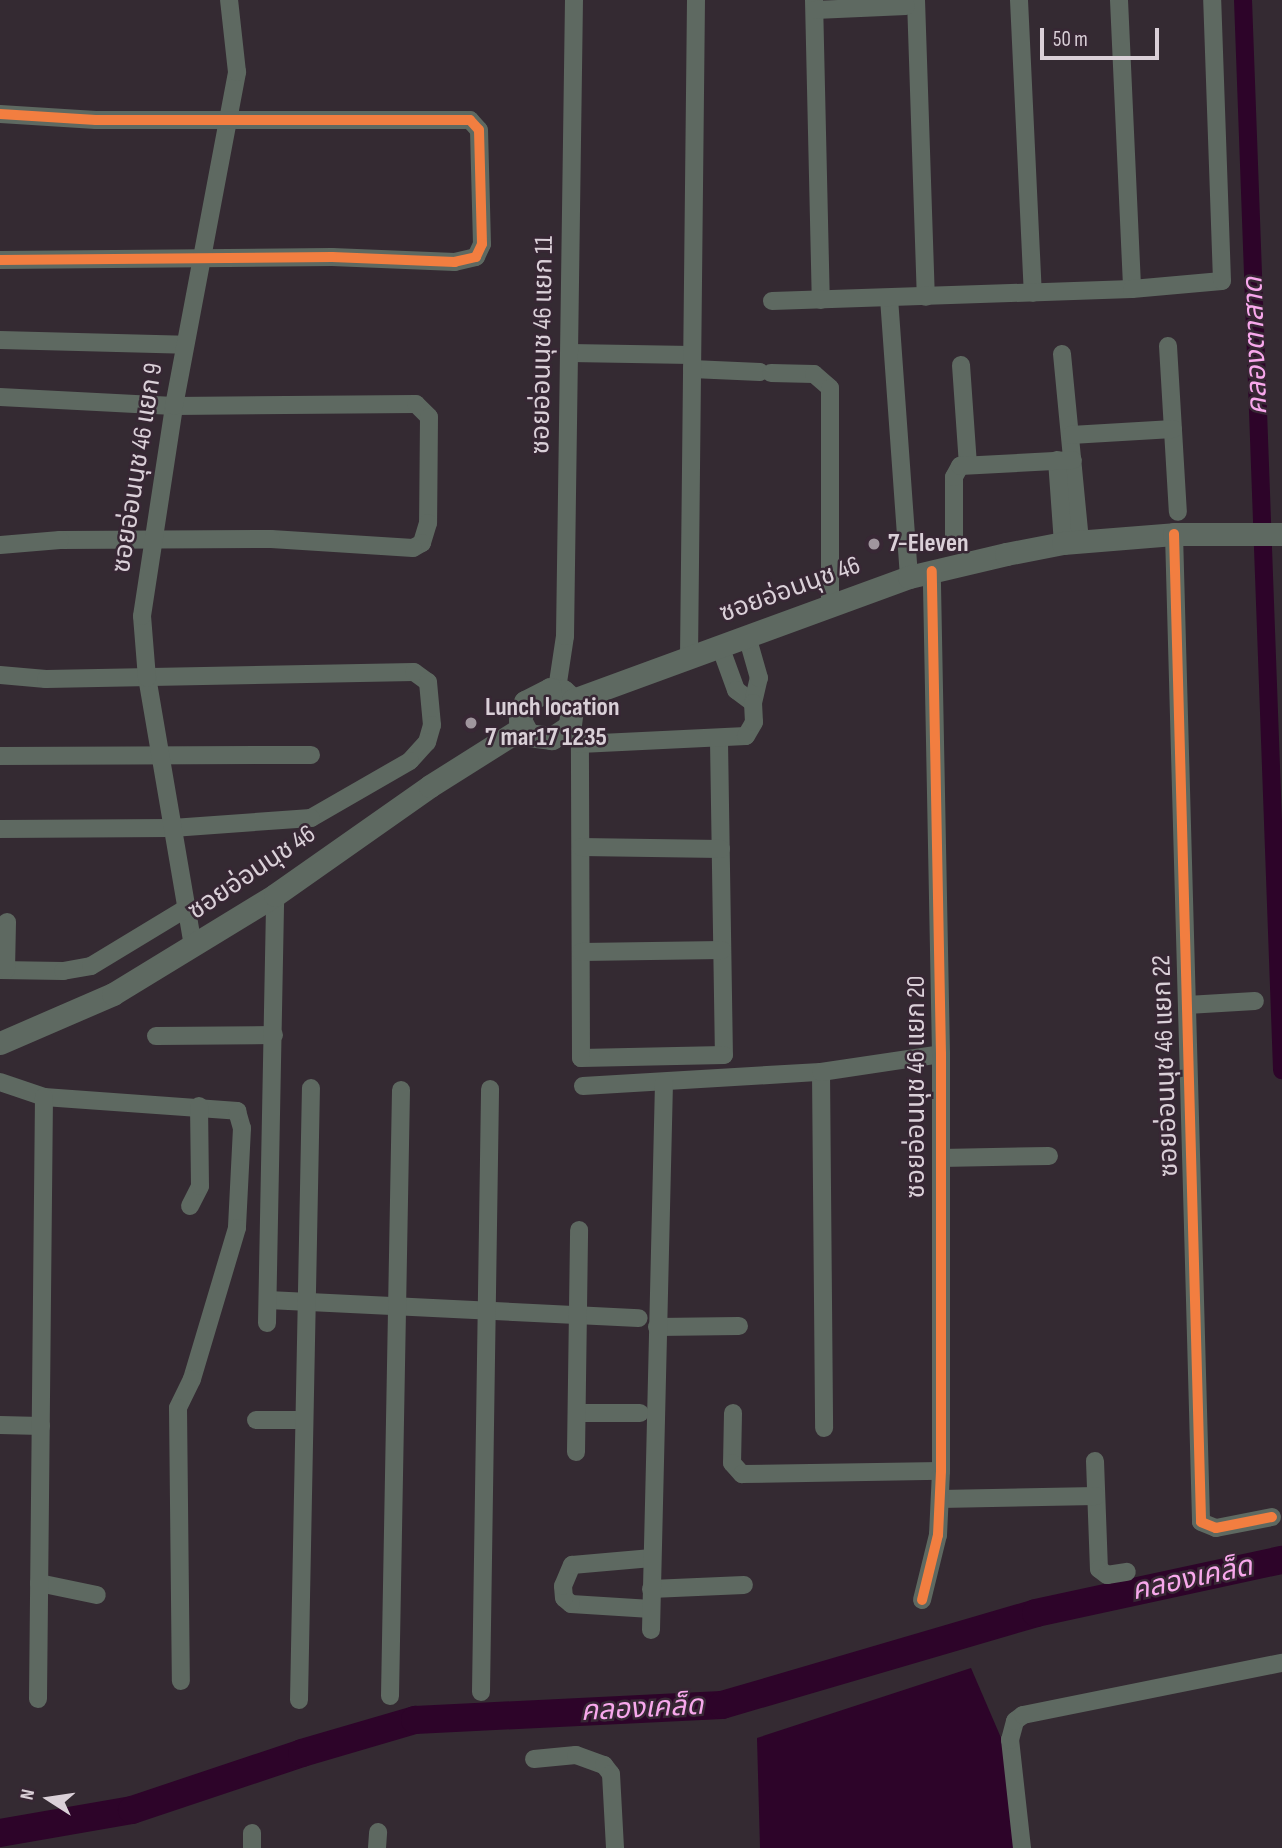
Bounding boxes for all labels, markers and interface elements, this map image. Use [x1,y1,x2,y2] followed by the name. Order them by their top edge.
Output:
[1044,14,1163,58] scale bar
[1053,27,1088,52] text: 50 m
[525,235,561,455] street label: ซอยอ่อนนุช 46 แยก 11
[1237,276,1275,416] water label: คลองตาสาด
[106,361,170,575] street label: ซอยอ่อนนุช 46 แยก 9
[888,528,969,560] place label: 7-Eleven
[866,536,882,552] marker: 7-Eleven
[715,550,865,630] street label: ซอยอ่อนนุช 46
[485,692,619,754] place label: Lunch location 7 mar17 1235
[463,715,479,731] marker: Lunch location 7 mar17 1235
[182,819,322,927] street label: ซอยอ่อนนุช 46
[1147,955,1185,1177] street label: ซอยอ่อนนุช 46 แยก 22
[901,976,933,1198] street label: ซอยอ่อนนุช 46 แยก 20
[1128,1550,1256,1608] water label: คลองเคล็ด
[580,1689,704,1729] water label: คลองเคล็ด
[14,1764,84,1834] north arrow
[16,1787,40,1802] text: N

